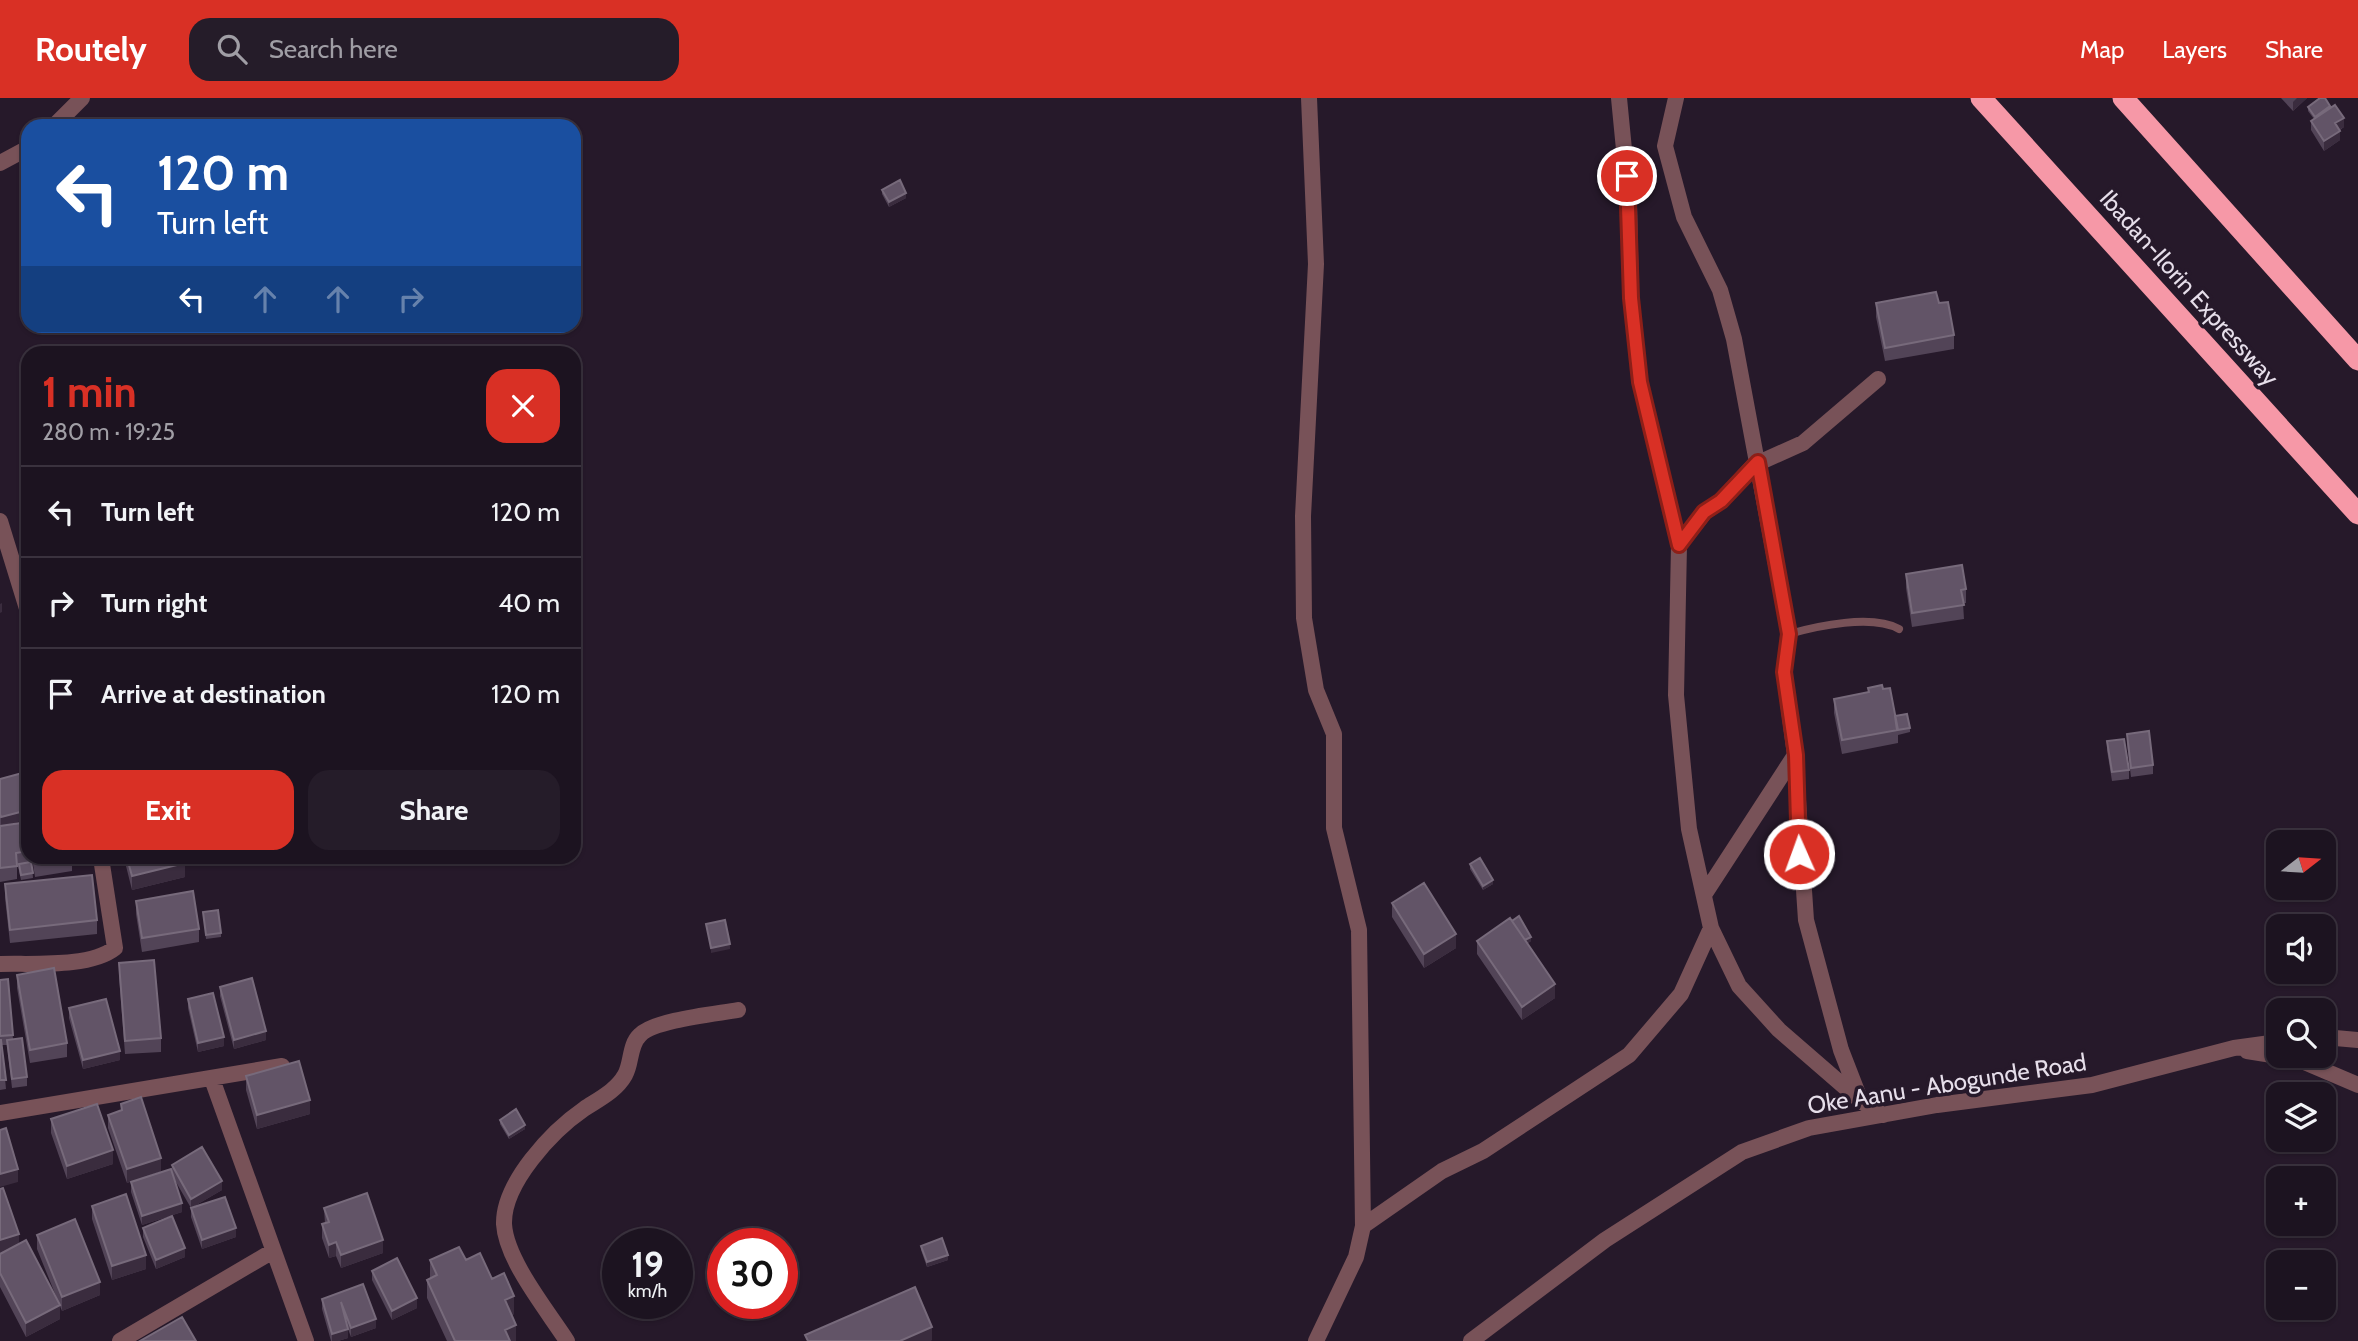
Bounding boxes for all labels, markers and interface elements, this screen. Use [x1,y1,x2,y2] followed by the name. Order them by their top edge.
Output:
[189,18,679,81] search box
[35,29,147,69] text: Routely
[213,30,251,68] icon: search
[269,33,398,65] text: Search here
[2080,35,2124,64] text: Map
[2162,35,2227,64] text: Layers
[2265,35,2323,64] text: Share
[157,143,289,202] text: 120 m
[1597,146,1657,206] pin
[42,147,133,238] icon: left
[1608,157,1646,195] icon: arrive
[2094,184,2285,391] street label: Ibadan-Ilorin Expressway
[157,203,268,242] text: Turn left
[173,280,211,318] icon: left
[246,280,284,318] icon: ahead
[319,280,357,318] icon: ahead
[392,280,430,318] icon: right
[42,366,137,418] text: 1 min
[486,369,560,443] button: close
[42,418,175,446] text: 280 m · 19:25
[42,493,80,531] icon: left
[101,496,194,528] text: Turn left
[491,496,560,528] text: 120 m
[42,584,80,622] icon: right
[101,587,207,619] text: Turn right
[498,587,560,619] text: 40 m
[42,675,80,713] icon: arrive
[101,678,326,710] text: Arrive at destination
[491,678,560,710] text: 120 m
[42,770,294,850] button: Exit
[308,770,560,850] button: Share
[1762,817,1836,891] position arrow
[2266,830,2336,900] north arrow
[2266,830,2336,1320] map controls
[2266,914,2336,984] button: sound
[2266,998,2336,1068] button: search
[1805,1047,2088,1120] street label: Oke Aanu - Abogunde Road
[2266,1082,2336,1152] button: layers
[2266,1166,2336,1236] button: +
[707,1228,798,1319] speed limit sign: 30
[631,1243,664,1286] text: 19
[2266,1250,2336,1320] button: −
[628,1280,667,1302] text: km/h

